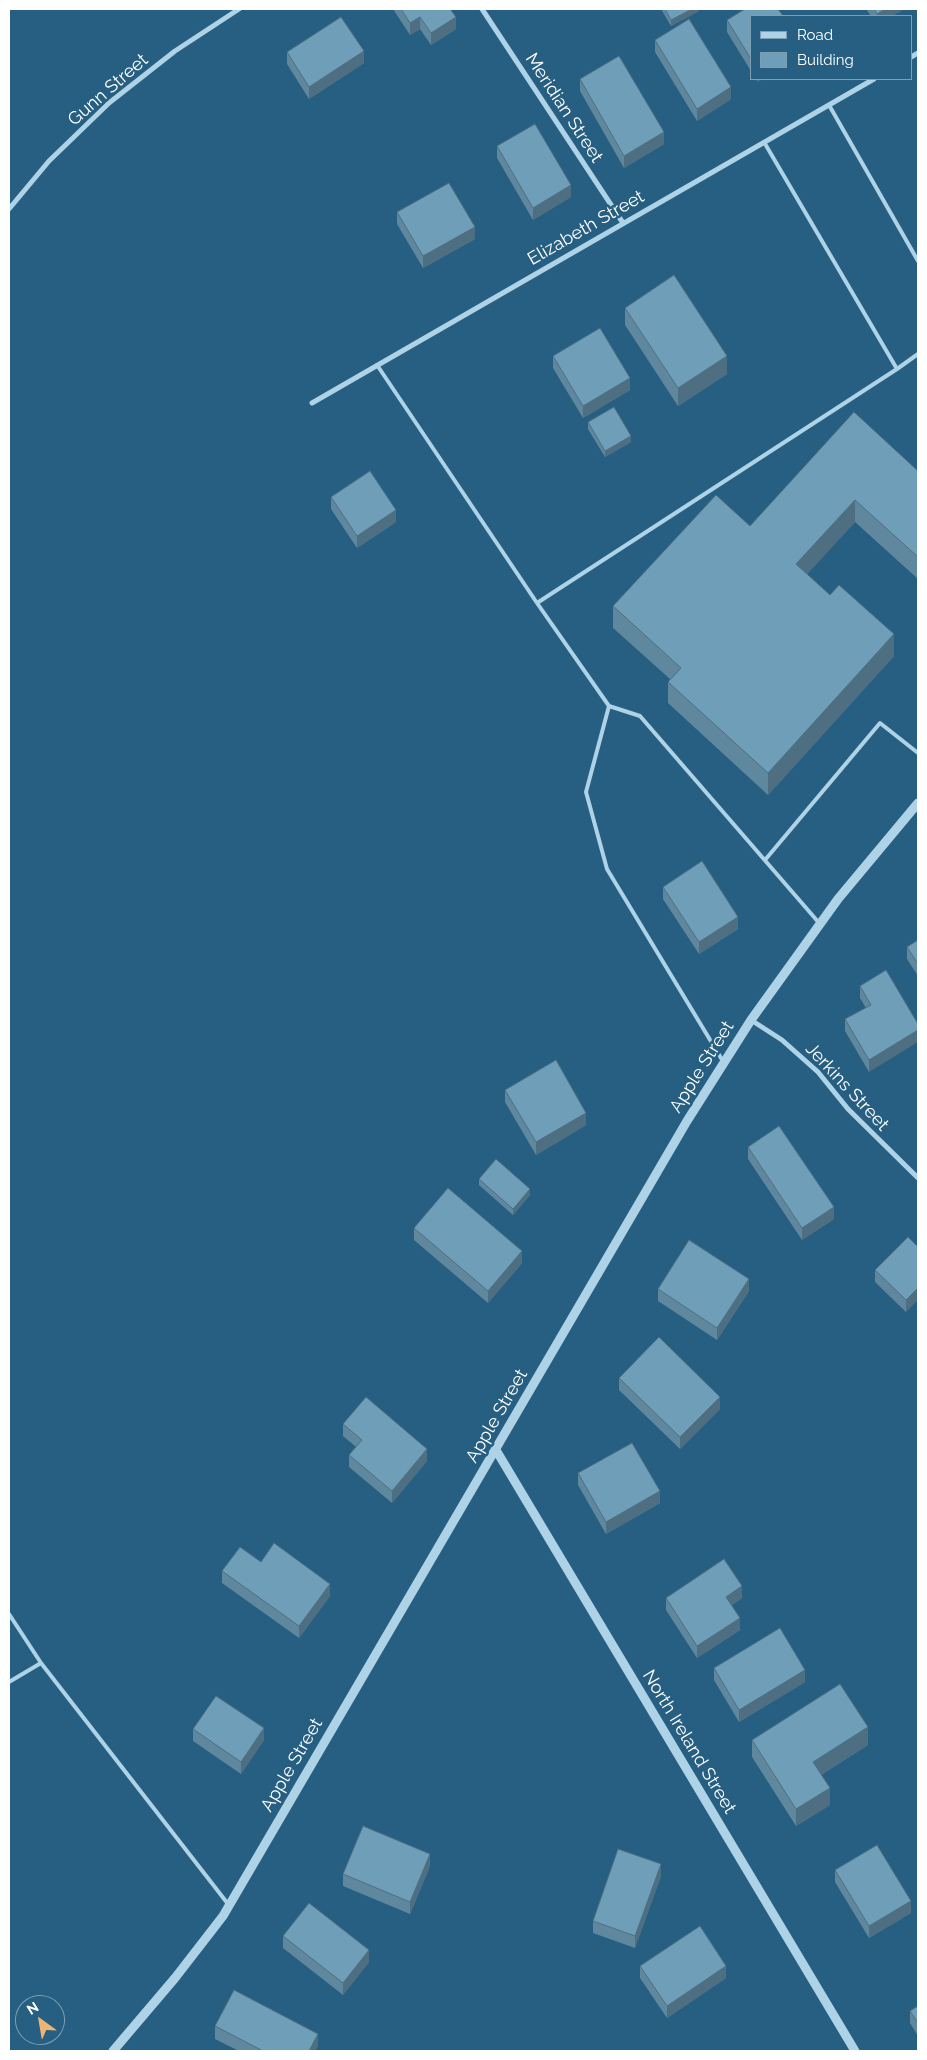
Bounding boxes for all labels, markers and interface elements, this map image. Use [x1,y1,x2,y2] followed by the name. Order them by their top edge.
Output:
[750,15,912,80] legend
[797,26,833,44] text: Road
[64,49,152,131] street label: Gunn Street
[521,49,607,167] street label: Meridian Street
[797,51,854,69] text: Building
[524,186,648,270] street label: Elizabeth Street
[665,1017,739,1117] street label: Apple Street
[801,1038,893,1136] street label: Jerkins Street
[462,1365,532,1467] street label: Apple Street
[638,1666,740,1818] street label: North Ireland Street
[257,1714,327,1816] street label: Apple Street
[15,1995,65,2045] north arrow
[24,1999,41,2018] text: N

